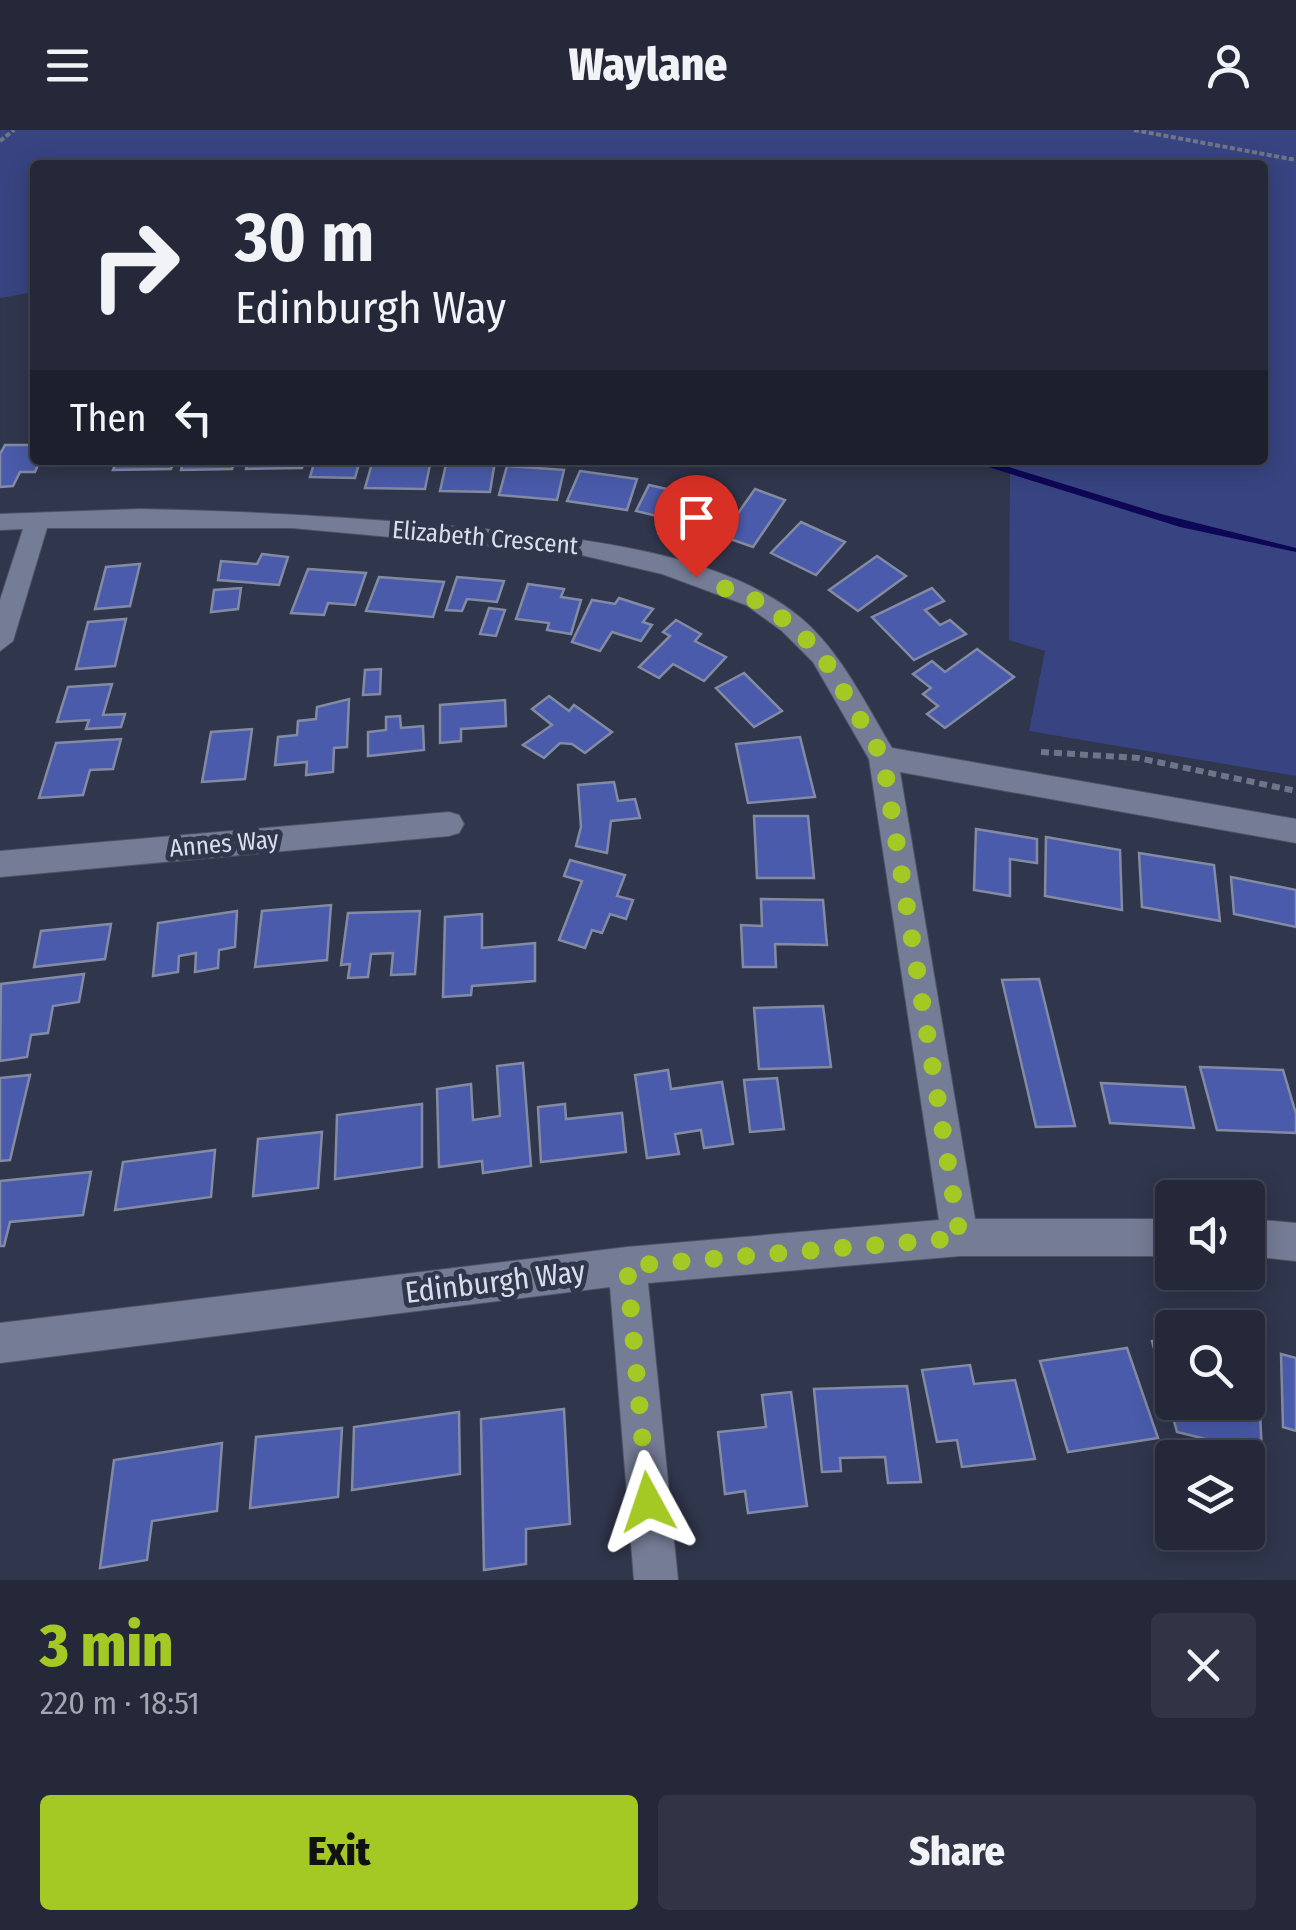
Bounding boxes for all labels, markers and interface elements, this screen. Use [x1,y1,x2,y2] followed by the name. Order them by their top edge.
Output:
[40,38,95,93] icon: menu
[569,38,727,92] text: Waylane
[1201,38,1256,93] icon: person
[235,196,374,280] text: 30 m
[70,200,200,330] icon: right
[235,281,506,335] text: Edinburgh Way
[166,390,221,445] icon: left
[70,395,146,441] text: Then
[654,475,739,578] pin
[669,490,724,545] icon: arrive
[391,515,580,561] street label: Elizabeth Crescent
[168,824,280,864] street label: Annes Way
[1155,1180,1265,1550] map controls
[1155,1180,1265,1290] button: sound
[403,1253,588,1311] street label: Edinburgh Way
[1155,1310,1265,1420] button: search
[1155,1440,1265,1550] button: layers
[596,1450,700,1554] position arrow
[40,1610,173,1682] text: 3 min
[1151,1613,1256,1718] button: close
[40,1684,200,1722] text: 220 m · 18:51
[40,1795,638,1910] button: Exit
[658,1795,1256,1910] button: Share

